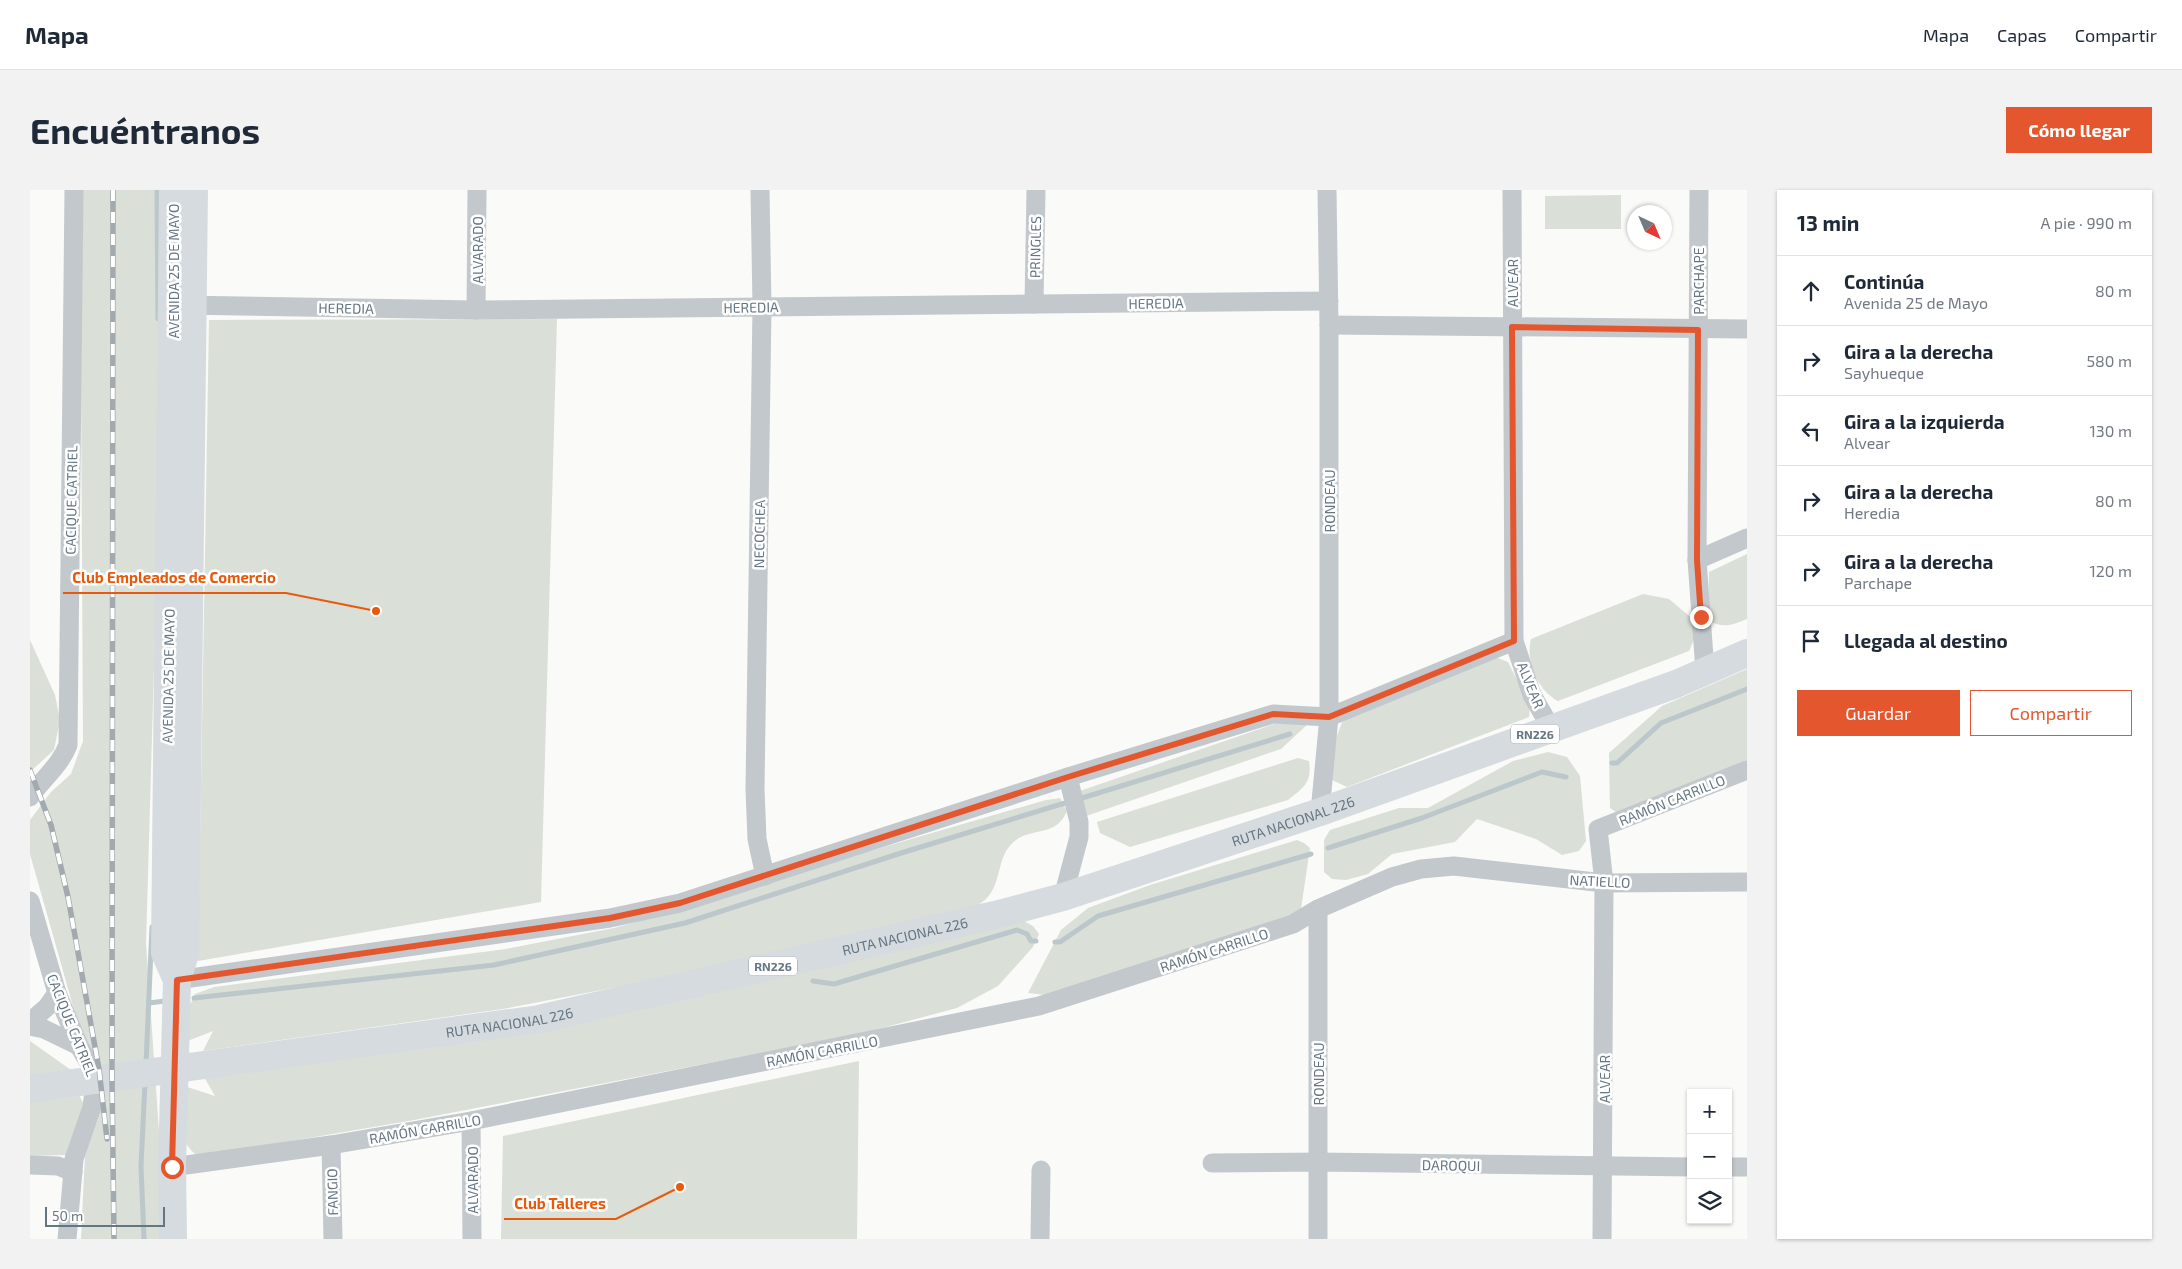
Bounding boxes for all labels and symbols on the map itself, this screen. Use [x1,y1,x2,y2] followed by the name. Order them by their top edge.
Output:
[165,204,182,338] street label: AVENIDA 25 DE MAYO
[1627,205,1672,250] north arrow
[469,216,486,284] street label: ALVARADO
[1026,216,1044,278] street label: PRINGLES
[1690,247,1707,315] street label: PARCHAPE
[1504,258,1521,307] street label: ALVEAR
[1128,294,1184,312] street label: HEREDIA
[723,298,779,316] street label: HEREDIA
[318,299,374,317] street label: HEREDIA
[62,445,80,555] street label: CACIQUE CATRIEL
[1321,470,1338,533] street label: RONDEAU
[750,499,768,568] street label: NECOCHEA
[63,563,286,593] callout: Club Empleados de Comercio
[72,568,276,586] text: Club Empleados de Comercio
[1690,606,1713,629] route end
[158,608,178,744] street label: AVENIDA 25 DE MAYO
[1514,659,1548,711] street label: ALVEAR
[1511,724,1559,744] road number: RN226
[1616,771,1728,829] street label: RAMÓN CARRILLO
[1229,792,1357,849] street label: RUTA NACIONAL 226
[1569,871,1631,891] street label: NATIELLO
[840,913,969,958] street label: RUTA NACIONAL 226
[1158,924,1270,976] street label: RAMÓN CARRILLO
[749,956,797,976] road number: RN226
[44,971,100,1079] street label: CACIQUE CATRIEL
[445,1003,575,1040] street label: RUTA NACIONAL 226
[765,1032,879,1070] street label: RAMÓN CARRILLO
[1310,1043,1327,1106] street label: RONDEAU
[1596,1054,1613,1103] street label: ALVEAR
[368,1111,482,1147] street label: RAMÓN CARRILLO
[464,1146,481,1214] street label: ALVARADO
[161,1156,184,1179] route start
[1422,1156,1480,1174] street label: DAROQUI
[323,1168,341,1216] street label: FANGIO
[504,1189,616,1219] callout: Club Talleres
[514,1194,606,1212] text: Club Talleres
[45,1204,165,1227] scale bar

